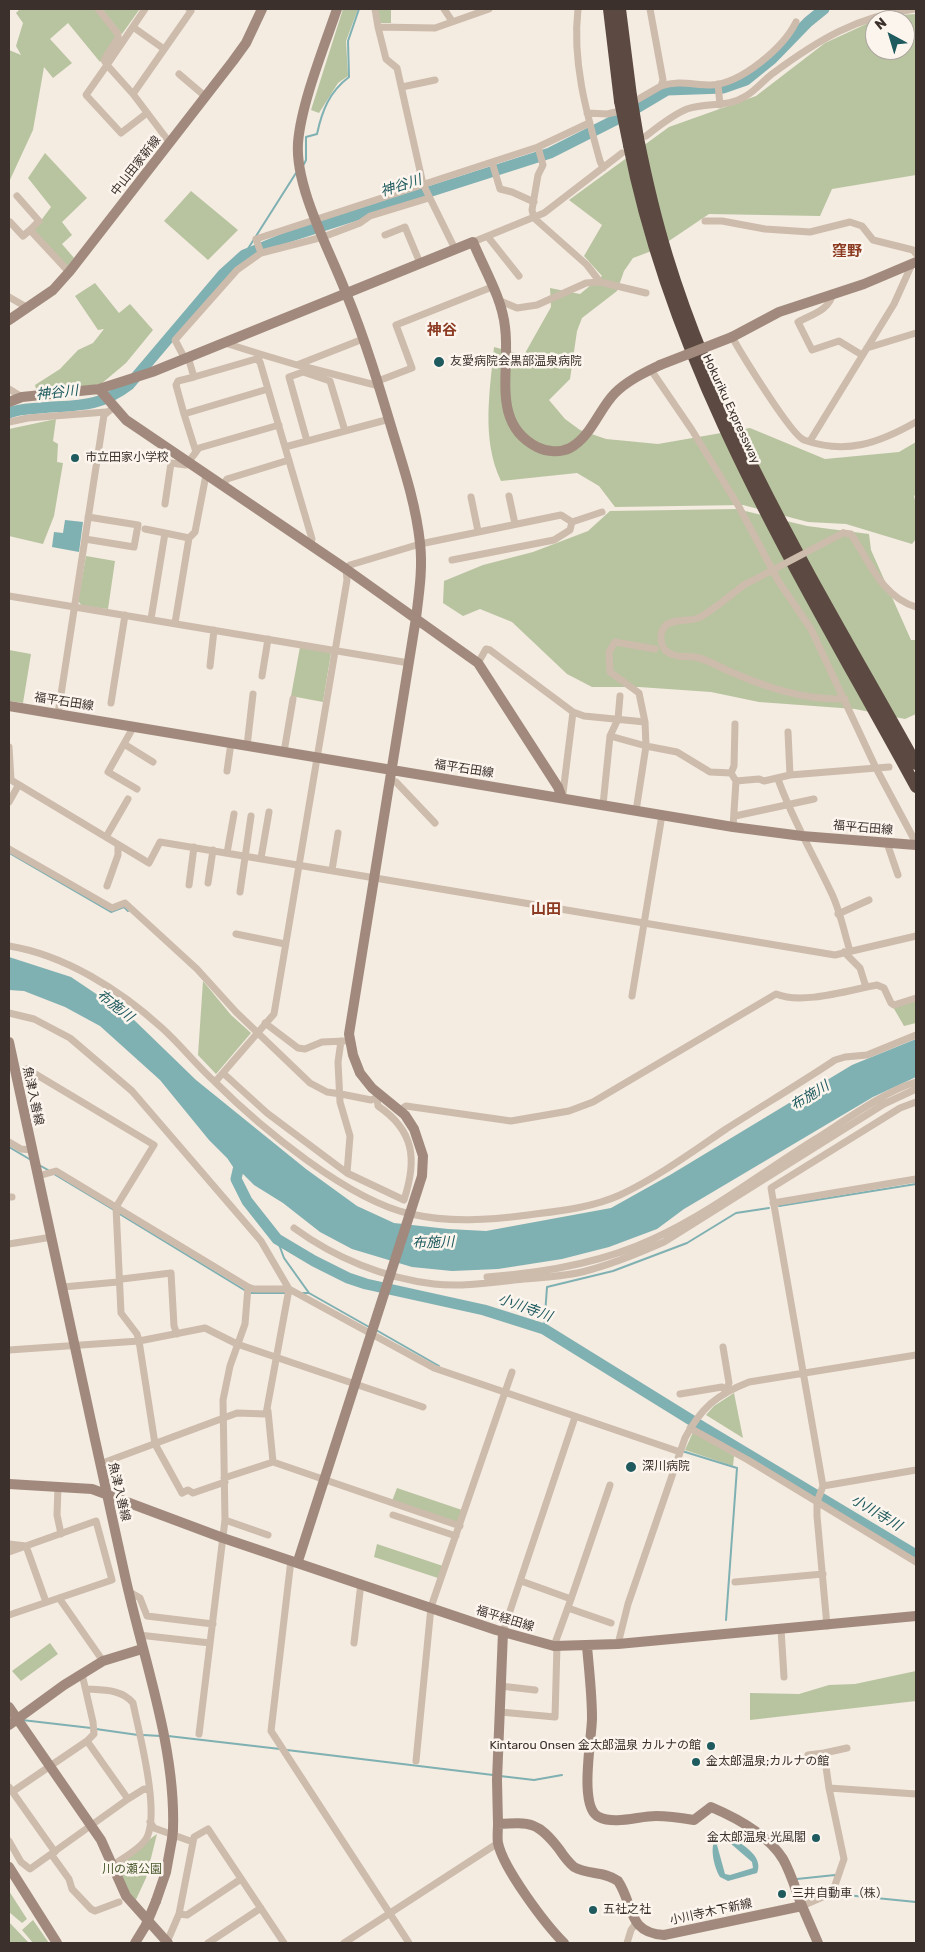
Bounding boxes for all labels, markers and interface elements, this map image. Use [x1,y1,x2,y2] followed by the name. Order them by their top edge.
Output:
[865,10,915,60] north arrow
[872,14,890,34] text: N
[108,133,164,199] street label: 中山田家新線
[378,172,424,200] water label: 神谷川
[832,243,862,261] district label: 窪野
[427,322,457,340] district label: 神谷
[699,352,763,466] street label: Hokuriku Expressway
[432,355,446,369] marker: 友愛病院会黒部温泉病院
[450,355,582,369] place label: 友愛病院会黒部温泉病院
[35,382,79,404] water label: 神谷川
[85,451,169,465] place label: 市立田家小学校
[69,452,81,464] marker: 市立田家小学校
[33,690,95,714] street label: 福平石田線
[433,757,495,781] street label: 福平石田線
[832,818,894,838] street label: 福平石田線
[531,901,561,919] district label: 山田
[93,986,137,1026] water label: 布施川
[20,1065,46,1127] street label: 魚津入善線
[788,1078,832,1114] water label: 布施川
[412,1234,454,1252] water label: 布施川
[496,1291,554,1325] water label: 小川寺川
[624,1460,638,1474] marker: 深川病院
[642,1460,690,1474] place label: 深川病院
[105,1461,133,1523] street label: 魚津入善線
[848,1491,904,1535] water label: 小川寺川
[474,1603,536,1635] street label: 福平経田線
[490,1739,701,1753] place label: Kintarou Onsen 金太郎温泉 カルナの館
[705,1740,717,1752] marker: Kintarou Onsen 金太郎温泉 カルナの館
[706,1755,829,1769] place label: 金太郎温泉;カルナの館
[690,1756,702,1768] marker: 金太郎温泉;カルナの館
[707,1831,806,1845] place label: 金太郎温泉 光風閣
[810,1832,822,1844] marker: 金太郎温泉 光風閣
[102,1863,162,1877] park label: 川の瀬公園
[792,1887,888,1901] place label: 三井自動車（株）
[776,1888,788,1900] marker: 三井自動車（株）
[668,1896,754,1928] street label: 小川寺木下新線
[603,1903,651,1917] place label: 五社之社
[587,1904,599,1916] marker: 五社之社

